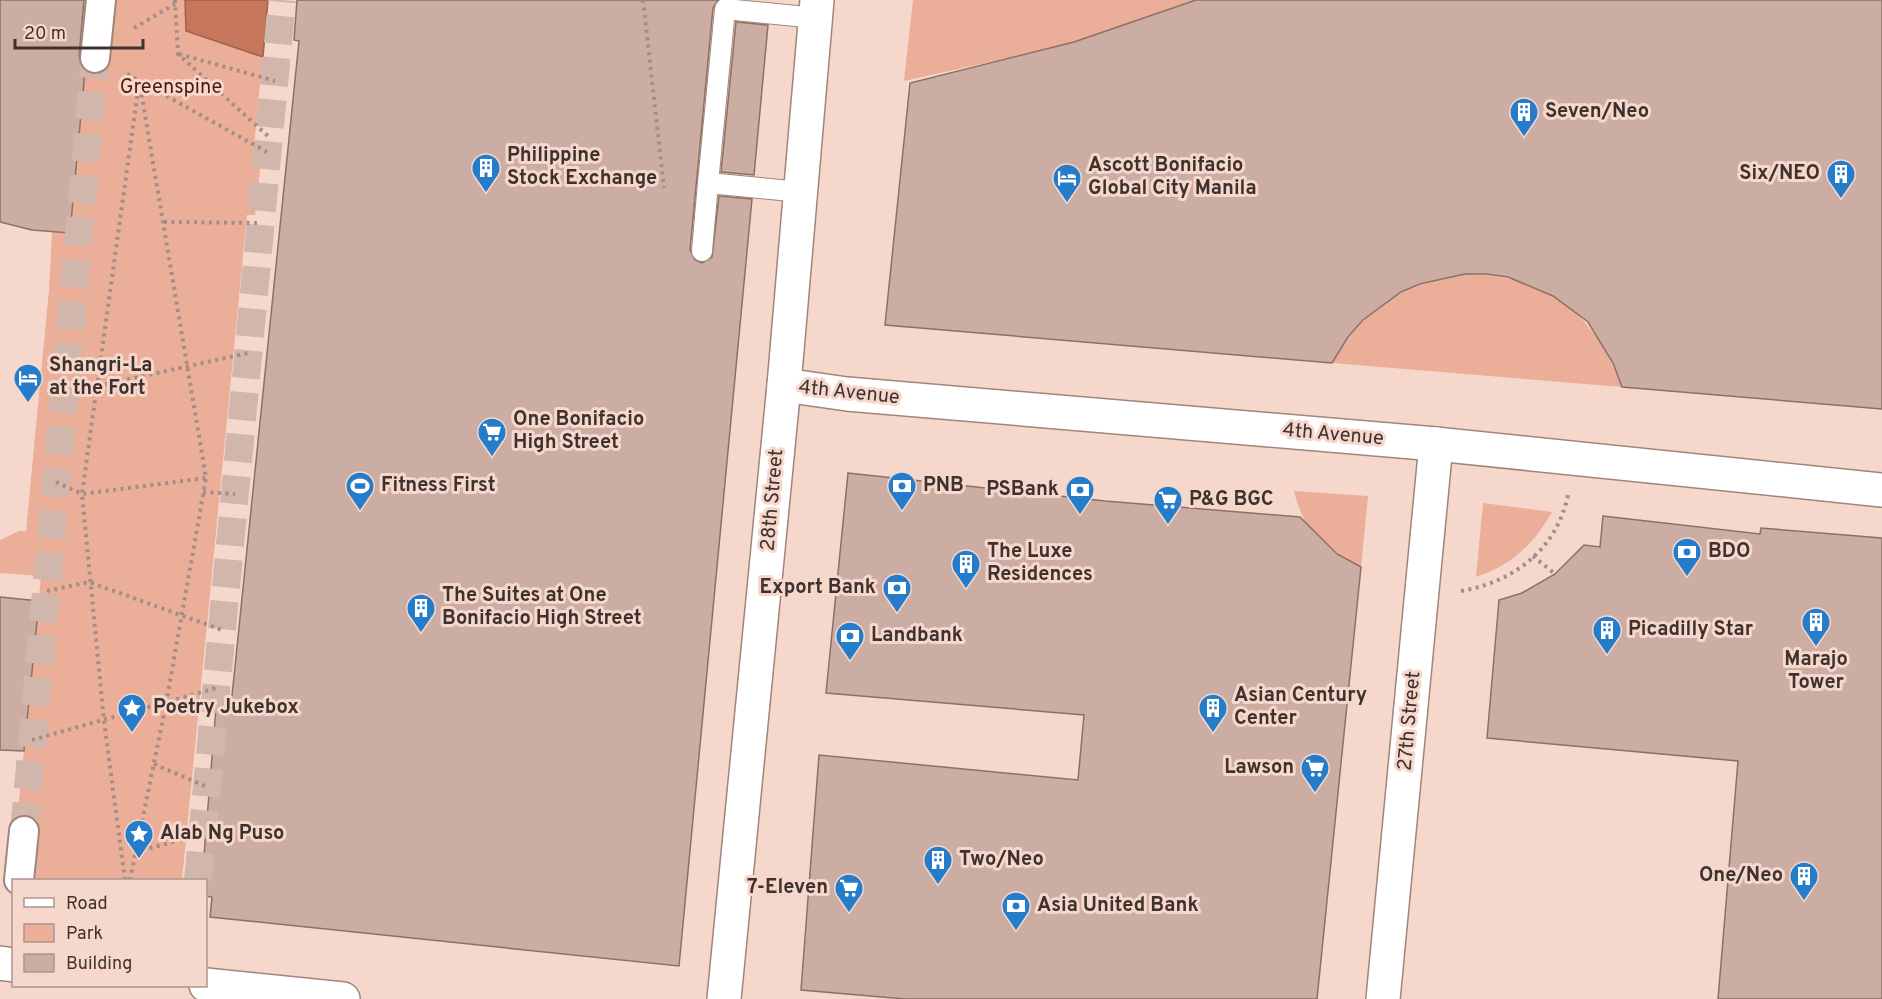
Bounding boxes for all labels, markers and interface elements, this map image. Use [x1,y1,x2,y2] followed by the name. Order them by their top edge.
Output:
[15,12,142,50] scale bar
[24,23,66,46] text: 20 m
[120,75,222,101] park label: Greenspine
[1508,96,1540,138] building icon: Seven/Neo
[1545,99,1649,125] place label: Seven/Neo
[507,143,657,192] place label: Philippine Stock Exchange
[470,152,502,194] building icon: Philippine Stock Exchange
[1088,153,1257,202] place label: Ascott Bonifacio Global City Manila
[1825,158,1857,200] building icon: Six/NEO
[1739,161,1820,187] place label: Six/NEO
[1051,162,1083,204] hotel icon: Ascott Bonifacio Global City Manila
[49,353,152,402] place label: Shangri-La at the Fort
[12,362,44,404] hotel icon: Shangri-La at the Fort
[797,375,901,411] street label: 4th Avenue
[513,407,644,456] place label: One Bonifacio High Street
[476,416,508,458] supermarket icon: One Bonifacio High Street
[1281,418,1385,452] street label: 4th Avenue
[756,448,790,552] street label: 28th Street
[344,470,376,512] sports icon: Fitness First
[886,470,918,512] bank icon: PNB
[381,473,496,499] place label: Fitness First
[923,473,964,499] place label: PNB
[1064,474,1096,516] bank icon: PSBank
[986,477,1059,503] place label: PSBank
[1152,484,1184,526] supermarket icon: P&G BGC
[1189,487,1274,513] place label: P&G BGC
[1671,536,1703,578] bank icon: BDO
[987,539,1093,588] place label: The Luxe Residences
[1708,539,1750,565] place label: BDO
[950,548,982,590] building icon: The Luxe Residences
[881,572,913,614] bank icon: Export Bank
[760,575,876,601] place label: Export Bank
[442,583,642,632] place label: The Suites at One Bonifacio High Street
[405,592,437,634] building icon: The Suites at One Bonifacio High Street
[1800,606,1832,648] building icon: Marajo Tower
[1591,614,1623,656] building icon: Picadilly Star
[1628,617,1754,643] place label: Picadilly Star
[834,620,866,662] bank icon: Landbank
[871,623,963,649] place label: Landbank
[1784,647,1848,696] place label: Marajo Tower
[1393,670,1427,772] street label: 27th Street
[1234,683,1367,732] place label: Asian Century Center
[116,692,148,734] place icon: Poetry Jukebox
[1197,692,1229,734] building icon: Asian Century Center
[153,695,299,721] place label: Poetry Jukebox
[1299,752,1331,794] supermarket icon: Lawson
[1224,755,1294,781] place label: Lawson
[123,818,155,860] place icon: Alab Ng Puso
[160,821,284,847] place label: Alab Ng Puso
[922,844,954,886] building icon: Two/Neo
[959,847,1044,873] place label: Two/Neo
[1788,860,1820,902] building icon: One/Neo
[1699,863,1783,889] place label: One/Neo
[833,872,865,914] supermarket icon: 7-Eleven
[747,875,828,901] place label: 7-Eleven
[12,879,207,987] legend
[1000,890,1032,932] bank icon: Asia United Bank
[66,893,108,916] text: Road
[1037,893,1199,919] place label: Asia United Bank
[66,923,103,946] text: Park
[66,953,132,976] text: Building

